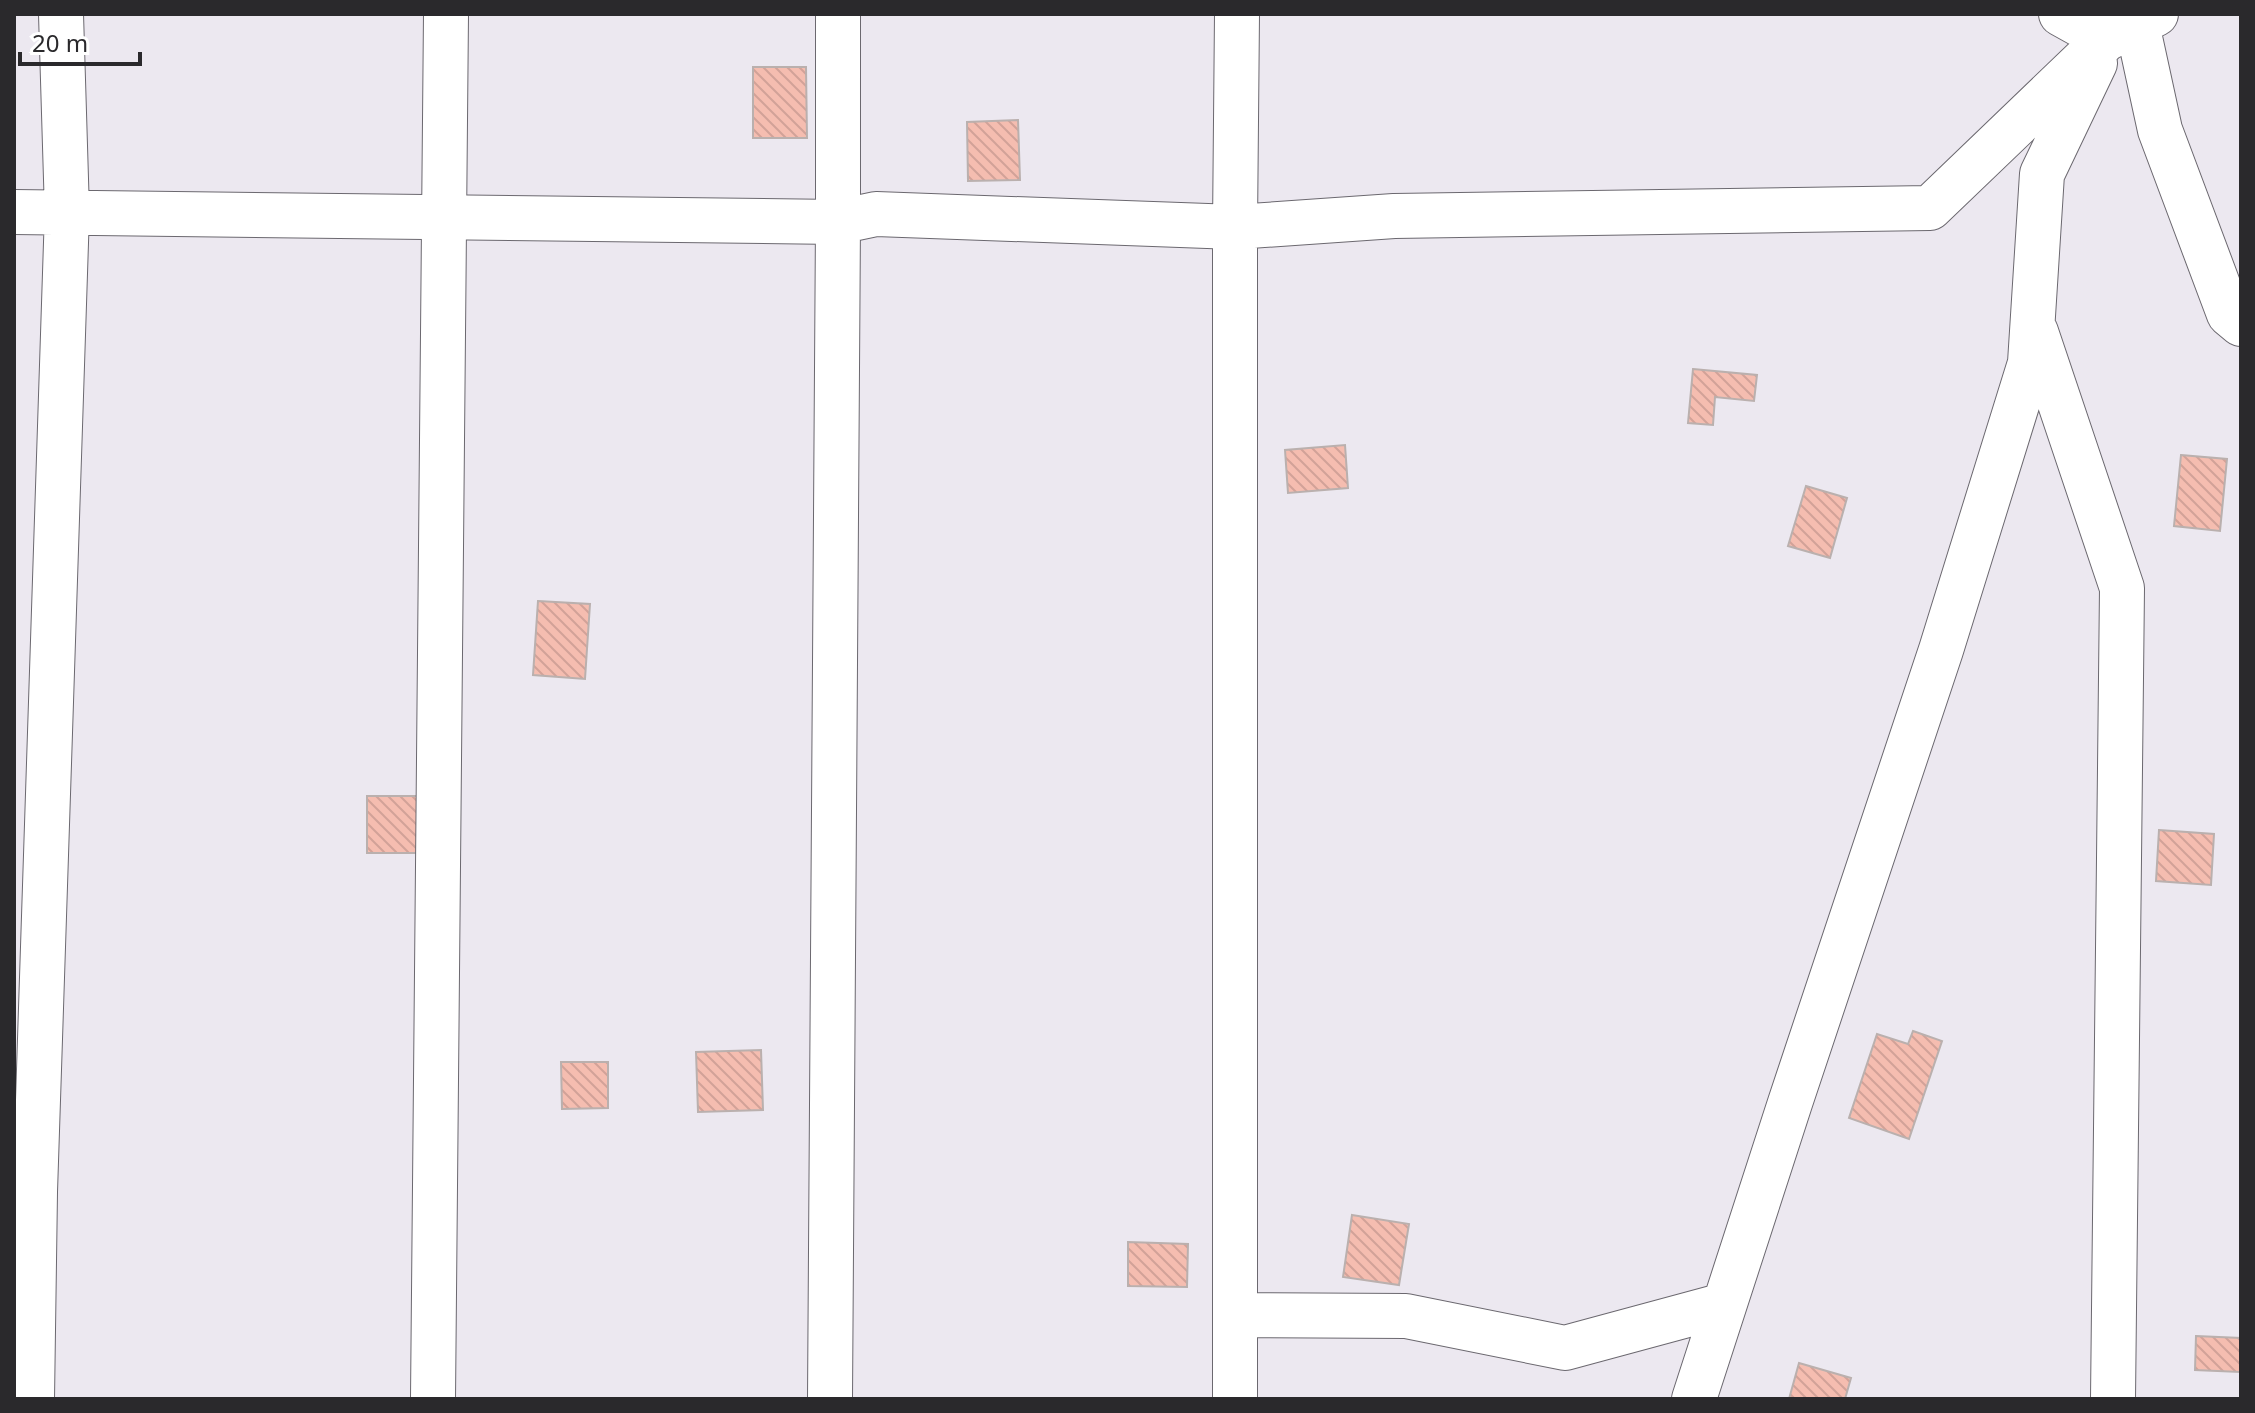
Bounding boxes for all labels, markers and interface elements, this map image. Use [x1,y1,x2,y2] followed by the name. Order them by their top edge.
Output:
[20,16,140,66] scale bar
[32,26,88,59] text: 20 m

